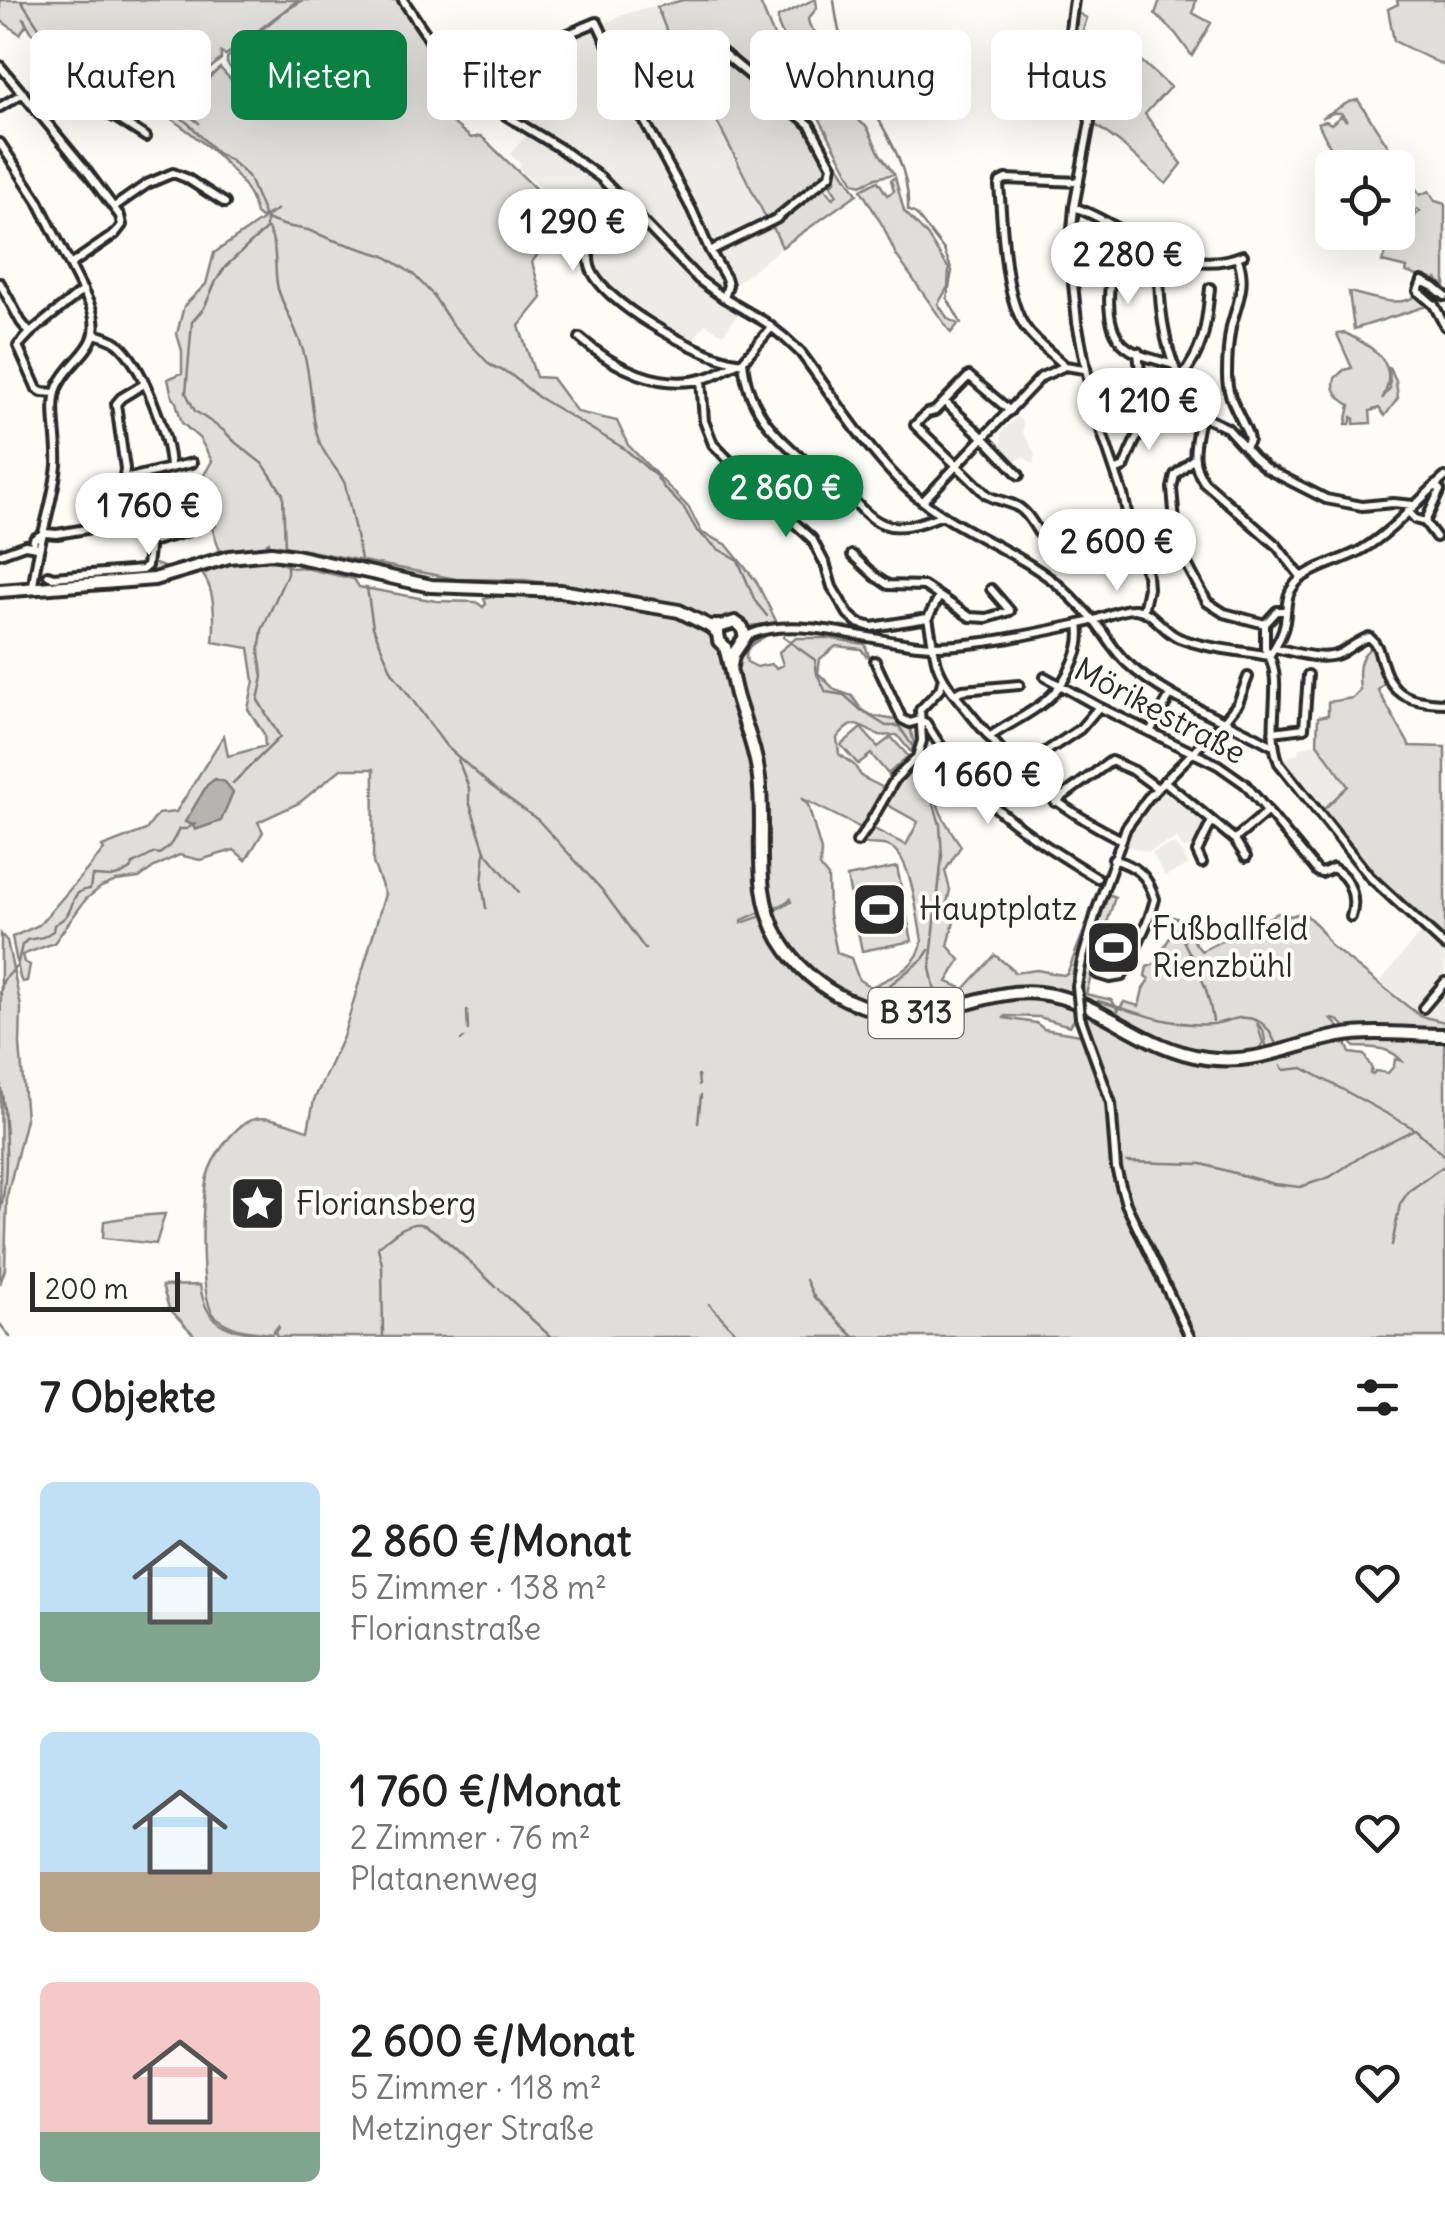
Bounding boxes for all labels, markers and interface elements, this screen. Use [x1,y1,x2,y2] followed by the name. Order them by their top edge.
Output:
[30,30,211,120] chip: Kaufen
[231,30,407,120] chip: Mieten
[427,30,577,120] chip: Filter
[597,30,730,120] chip: Neu
[750,30,971,120] chip: Wohnung
[991,30,1142,120] chip: Haus
[1315,150,1415,250] map controls
[1315,150,1415,250] button: locate
[481,189,665,274] pin: 1 290 €
[520,201,626,242] text: 1 290 €
[1036,222,1220,307] pin: 2 280 €
[1073,234,1183,275] text: 2 280 €
[1057,368,1241,453] pin: 1 210 €
[1099,380,1199,421] text: 1 210 €
[694,455,878,540] pin: 2 860 €
[730,467,842,508] text: 2 860 €
[57,473,241,558] pin: 1 760 €
[97,485,201,526] text: 1 760 €
[1025,509,1209,594] pin: 2 600 €
[1060,521,1174,562] text: 2 600 €
[1068,648,1253,773] street label: Mörikestraße
[896,742,1080,827] pin: 1 660 €
[935,754,1041,795] text: 1 660 €
[850,879,910,939] sports icon: Hauptplatz
[919,888,1077,929] place label: Hauptplatz
[1152,908,1308,986] place label: Fußballfeld Rienzbühl
[1083,917,1143,977] sports icon: Fußballfeld Rienzbühl
[868,988,964,1038] road number: B 313
[227,1174,287,1234] place icon: Floriansberg
[296,1183,476,1224] place label: Floriansberg
[30,1267,180,1312] scale bar
[45,1271,128,1307] text: 200 m
[1350,1370,1405,1425] icon: filters
[40,1371,216,1423] text: 7 Objekte
[350,1515,631,1567] text: 2 860 €/Monat
[120,1522,240,1642] icon: home
[1350,1555,1405,1610] icon: heart
[350,1567,607,1608] text: 5 Zimmer · 138 m²
[350,1608,541,1649] text: Florianstraße
[350,1765,621,1817] text: 1 760 €/Monat
[120,1772,240,1892] icon: home
[1350,1805,1405,1860] icon: heart
[350,1817,591,1858] text: 2 Zimmer · 76 m²
[350,1858,538,1899] text: Platanenweg
[350,2015,635,2067] text: 2 600 €/Monat
[120,2022,240,2142] icon: home
[1350,2055,1405,2110] icon: heart
[350,2067,602,2108] text: 5 Zimmer · 118 m²
[350,2108,594,2149] text: Metzinger Straße

